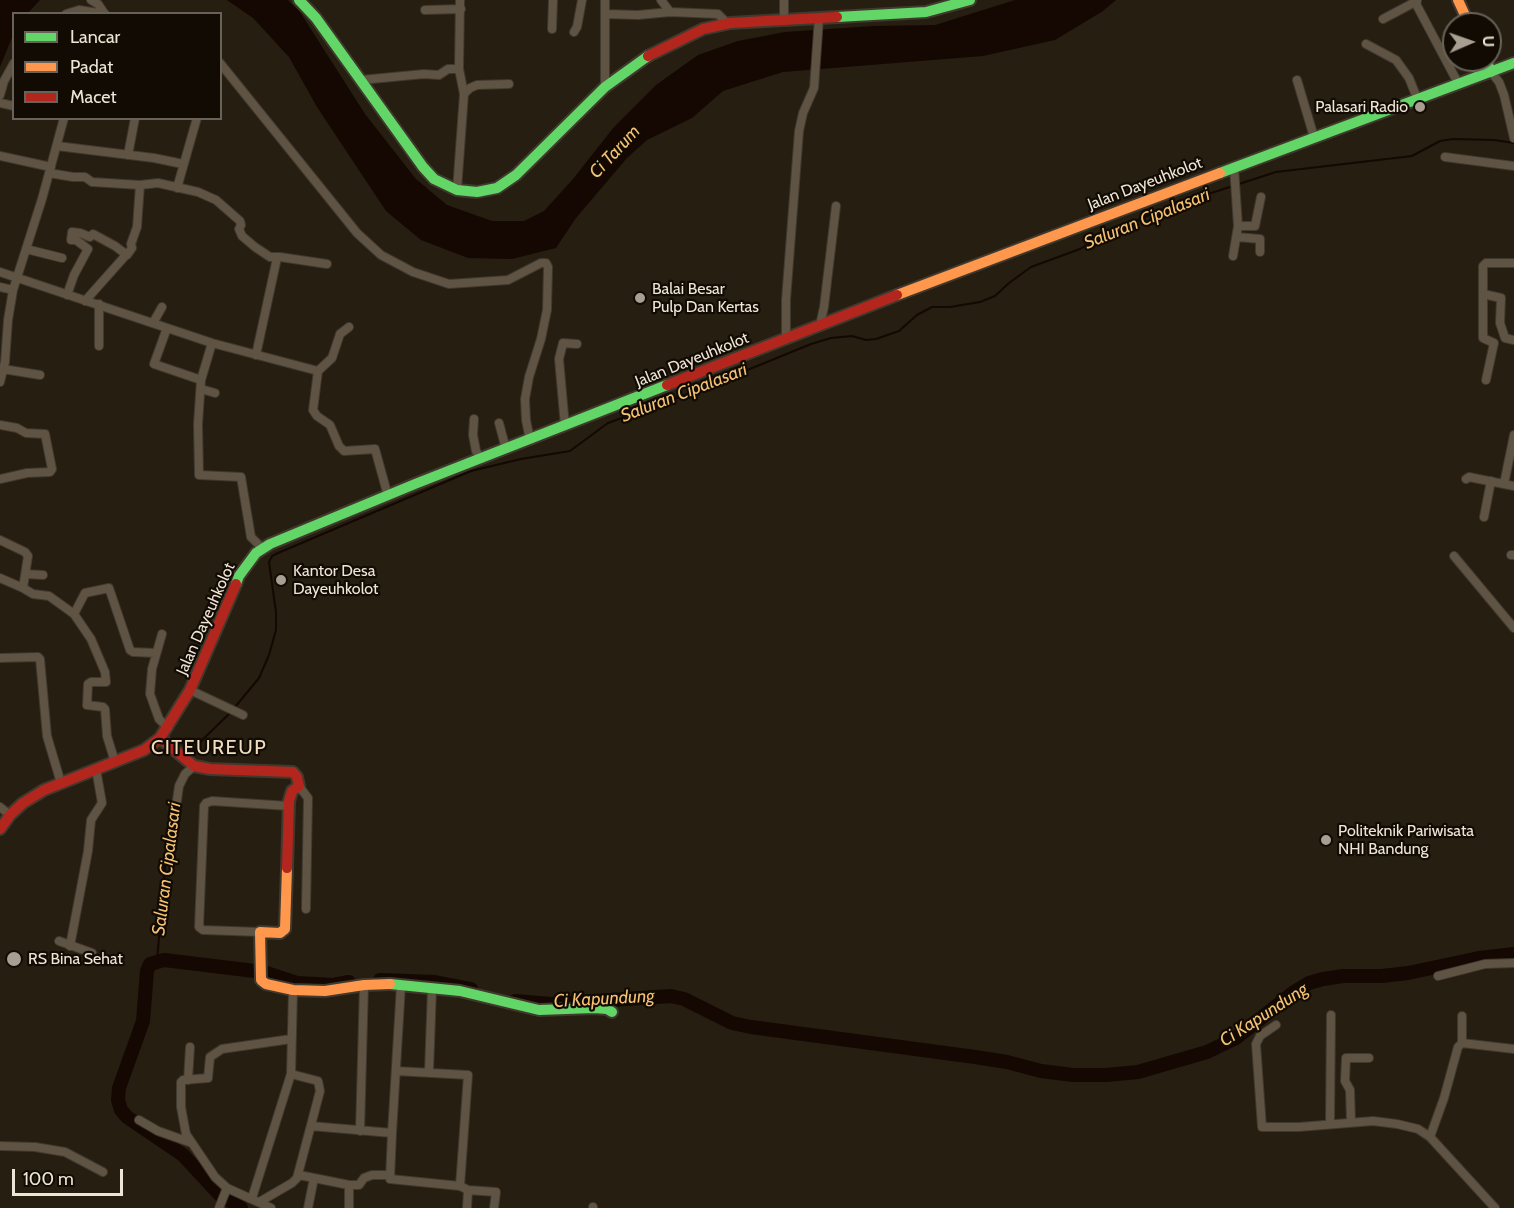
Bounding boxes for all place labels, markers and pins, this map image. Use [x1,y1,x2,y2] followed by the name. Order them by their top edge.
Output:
[1315,97,1408,117] place label: Palasari Radio
[1413,100,1427,114] marker: Palasari Radio
[652,279,759,317] place label: Balai Besar Pulp Dan Kertas
[633,291,647,305] marker: Balai Besar Pulp Dan Kertas
[293,561,378,599] place label: Kantor Desa Dayeuhkolot
[274,573,288,587] marker: Kantor Desa Dayeuhkolot
[1338,821,1474,859] place label: Politeknik Pariwisata NHI Bandung
[1319,833,1333,847] marker: Politeknik Pariwisata NHI Bandung
[28,949,123,969] place label: RS Bina Sehat
[5,950,23,968] marker: RS Bina Sehat

